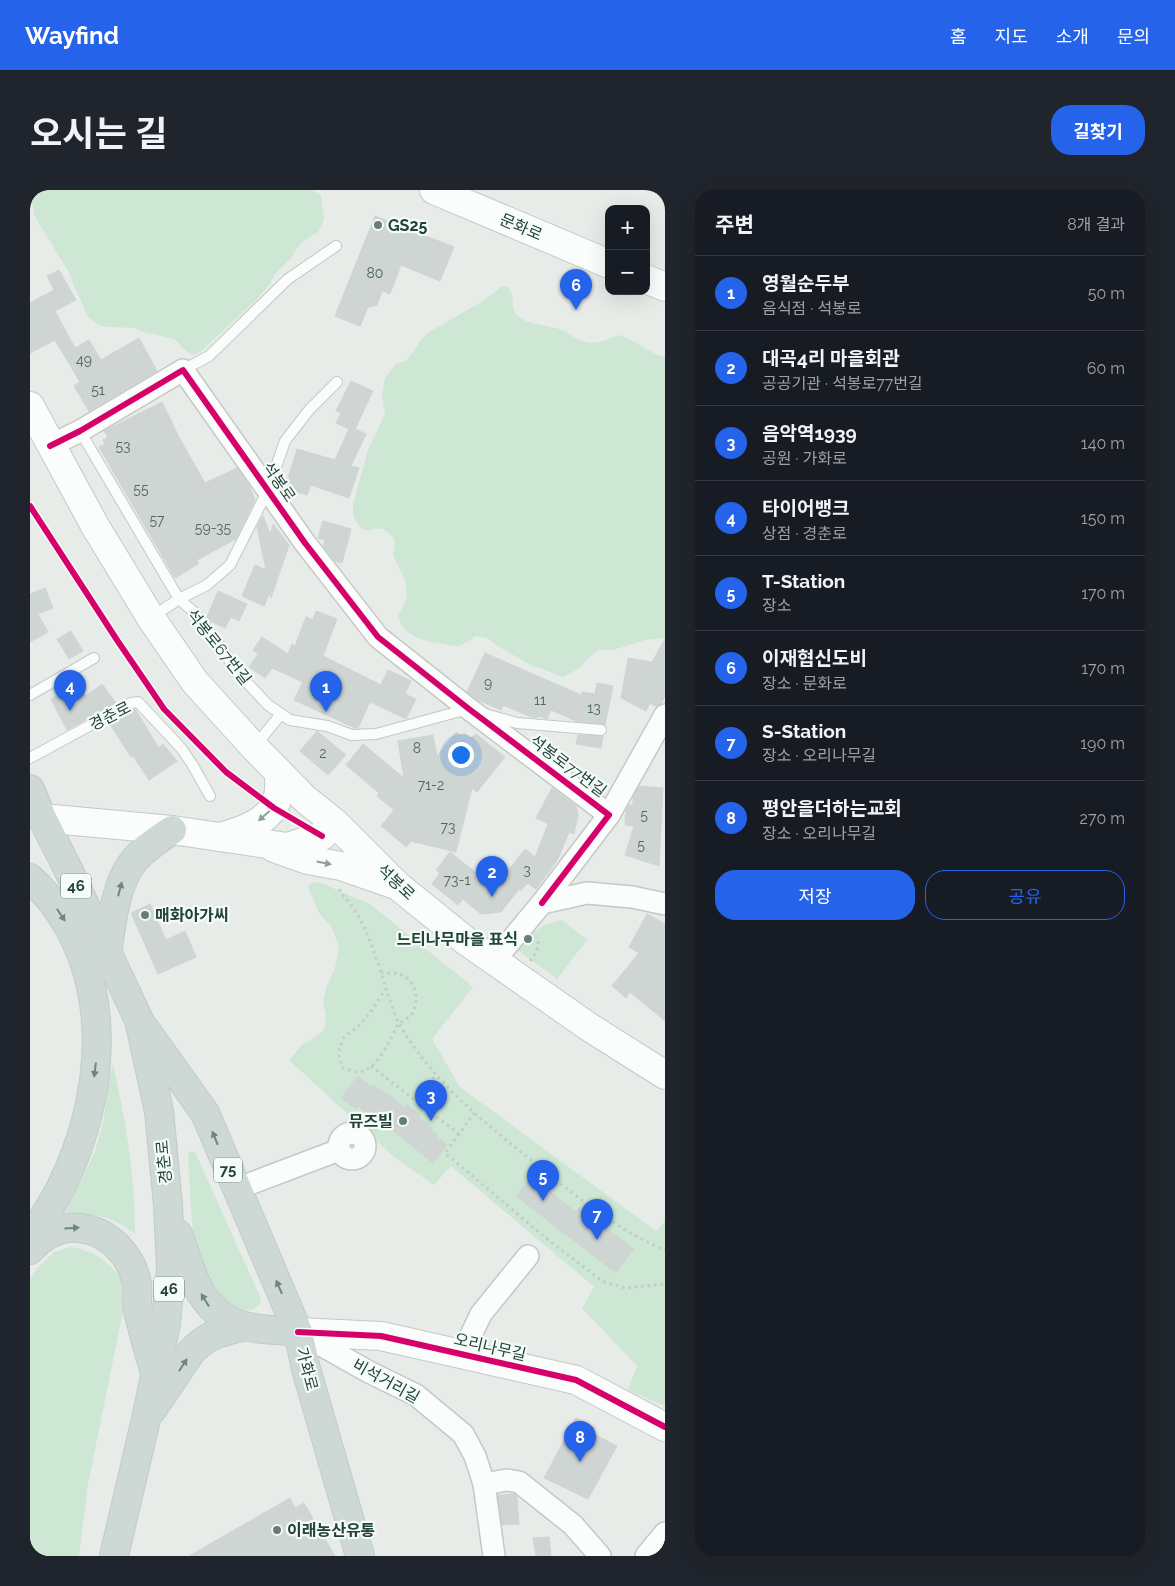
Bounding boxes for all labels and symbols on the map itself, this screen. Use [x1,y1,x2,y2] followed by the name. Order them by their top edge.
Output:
[497,210,545,244] street label: 문화로
[388,216,427,235] place label: GS25
[372,219,384,231] marker: GS25
[367,265,383,281] house number: 80
[560,269,592,310] pin: 6
[76,352,92,368] house number: 49
[91,382,105,398] house number: 51
[115,438,131,454] house number: 53
[259,458,300,506] street label: 석봉로
[133,481,149,497] house number: 55
[149,512,165,528] house number: 57
[195,520,232,536] house number: 59-35
[183,605,255,689] street label: 석봉로67번길
[54,670,86,711] pin: 4
[310,671,342,712] pin: 1
[484,675,492,691] house number: 9
[534,692,546,708] house number: 11
[86,697,134,734] street label: 경춘로
[587,700,601,716] house number: 13
[526,731,610,801] street label: 석봉로77번길
[413,740,421,756] house number: 8
[448,742,474,768] your location
[319,745,327,761] house number: 2
[418,777,444,793] house number: 71-2
[640,807,648,823] house number: 5
[258,811,271,822] one-way arrow
[441,819,455,835] house number: 73
[637,837,645,853] house number: 5
[476,856,508,897] pin: 2
[317,859,332,867] one-way arrow
[373,860,419,904] street label: 석봉로
[523,862,531,878] house number: 3
[444,872,470,888] house number: 73-1
[61,874,91,898] road number: 46
[117,881,125,896] one-way arrow
[155,906,229,925] place label: 매화아가씨
[56,908,66,922] one-way arrow
[139,909,151,921] marker: 매화아가씨
[396,930,518,949] place label: 느티나무마을 표식
[522,933,534,945] marker: 느티나무마을 표식
[91,1062,99,1078] one-way arrow
[415,1080,447,1121] pin: 3
[349,1112,393,1131] place label: 뮤즈빌
[397,1115,409,1127] marker: 뮤즈빌
[211,1130,218,1145] one-way arrow
[153,1139,175,1185] street label: 경춘로
[214,1158,242,1182] road number: 75
[527,1160,559,1201] pin: 5
[581,1199,613,1240] pin: 7
[64,1224,80,1232] one-way arrow
[154,1276,184,1302] road number: 46
[274,1280,282,1294] one-way arrow
[201,1293,210,1306] one-way arrow
[452,1329,528,1365] street label: 오리나무길
[292,1345,322,1393] street label: 가화로
[349,1355,423,1407] street label: 비석거리길
[179,1358,188,1371] one-way arrow
[564,1421,596,1462] pin: 8
[287,1521,375,1540] place label: 이래농산유통
[271,1524,283,1536] marker: 이래농산유통

